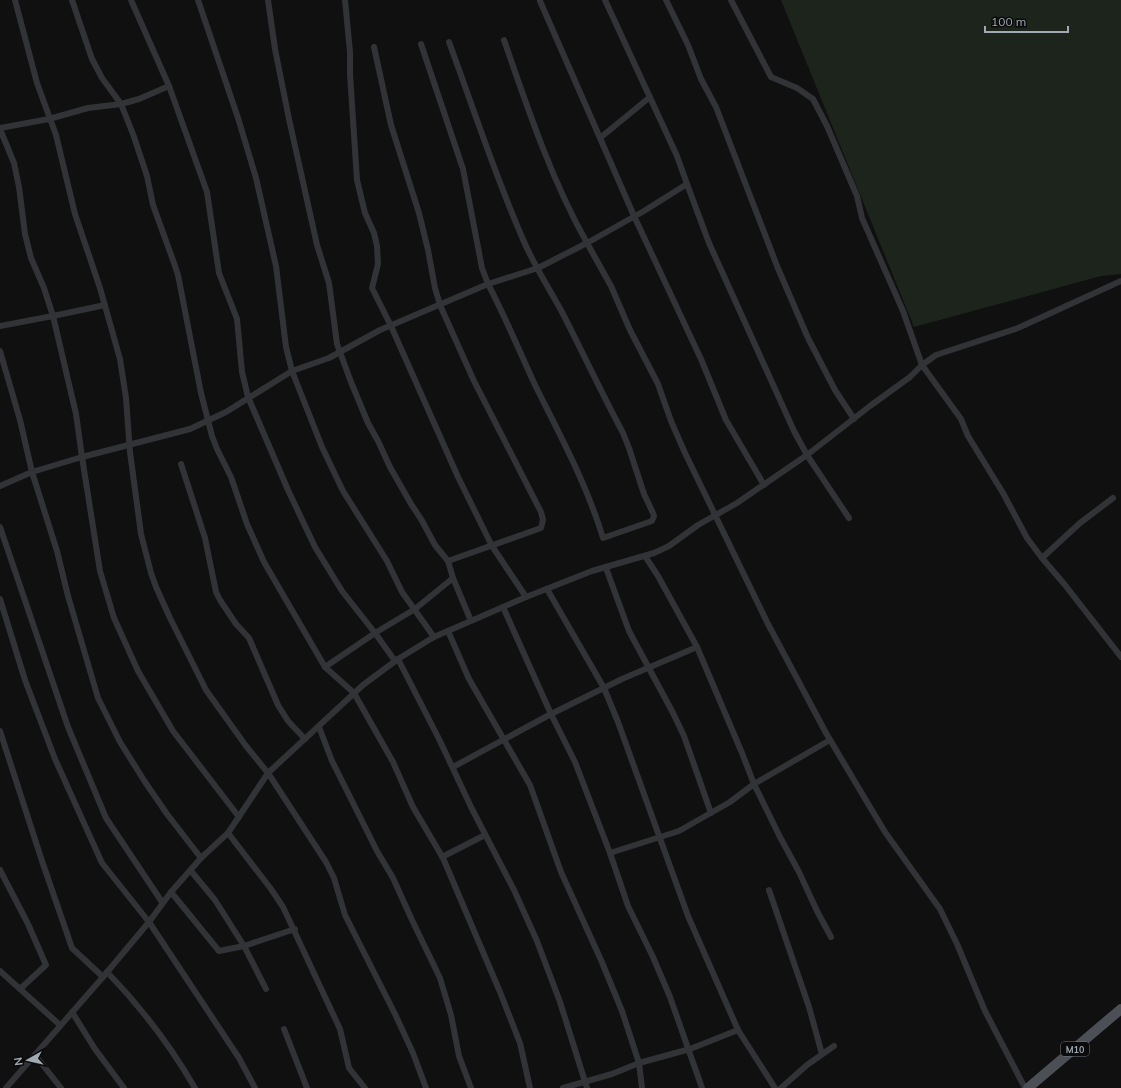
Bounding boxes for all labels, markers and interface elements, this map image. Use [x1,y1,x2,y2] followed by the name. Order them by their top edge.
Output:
[985,8,1068,34] scale bar
[991,14,1026,29] text: 100 m
[8,1040,48,1080] north arrow
[1061,1042,1089,1056] road number: M10
[11,1056,26,1066] text: N

